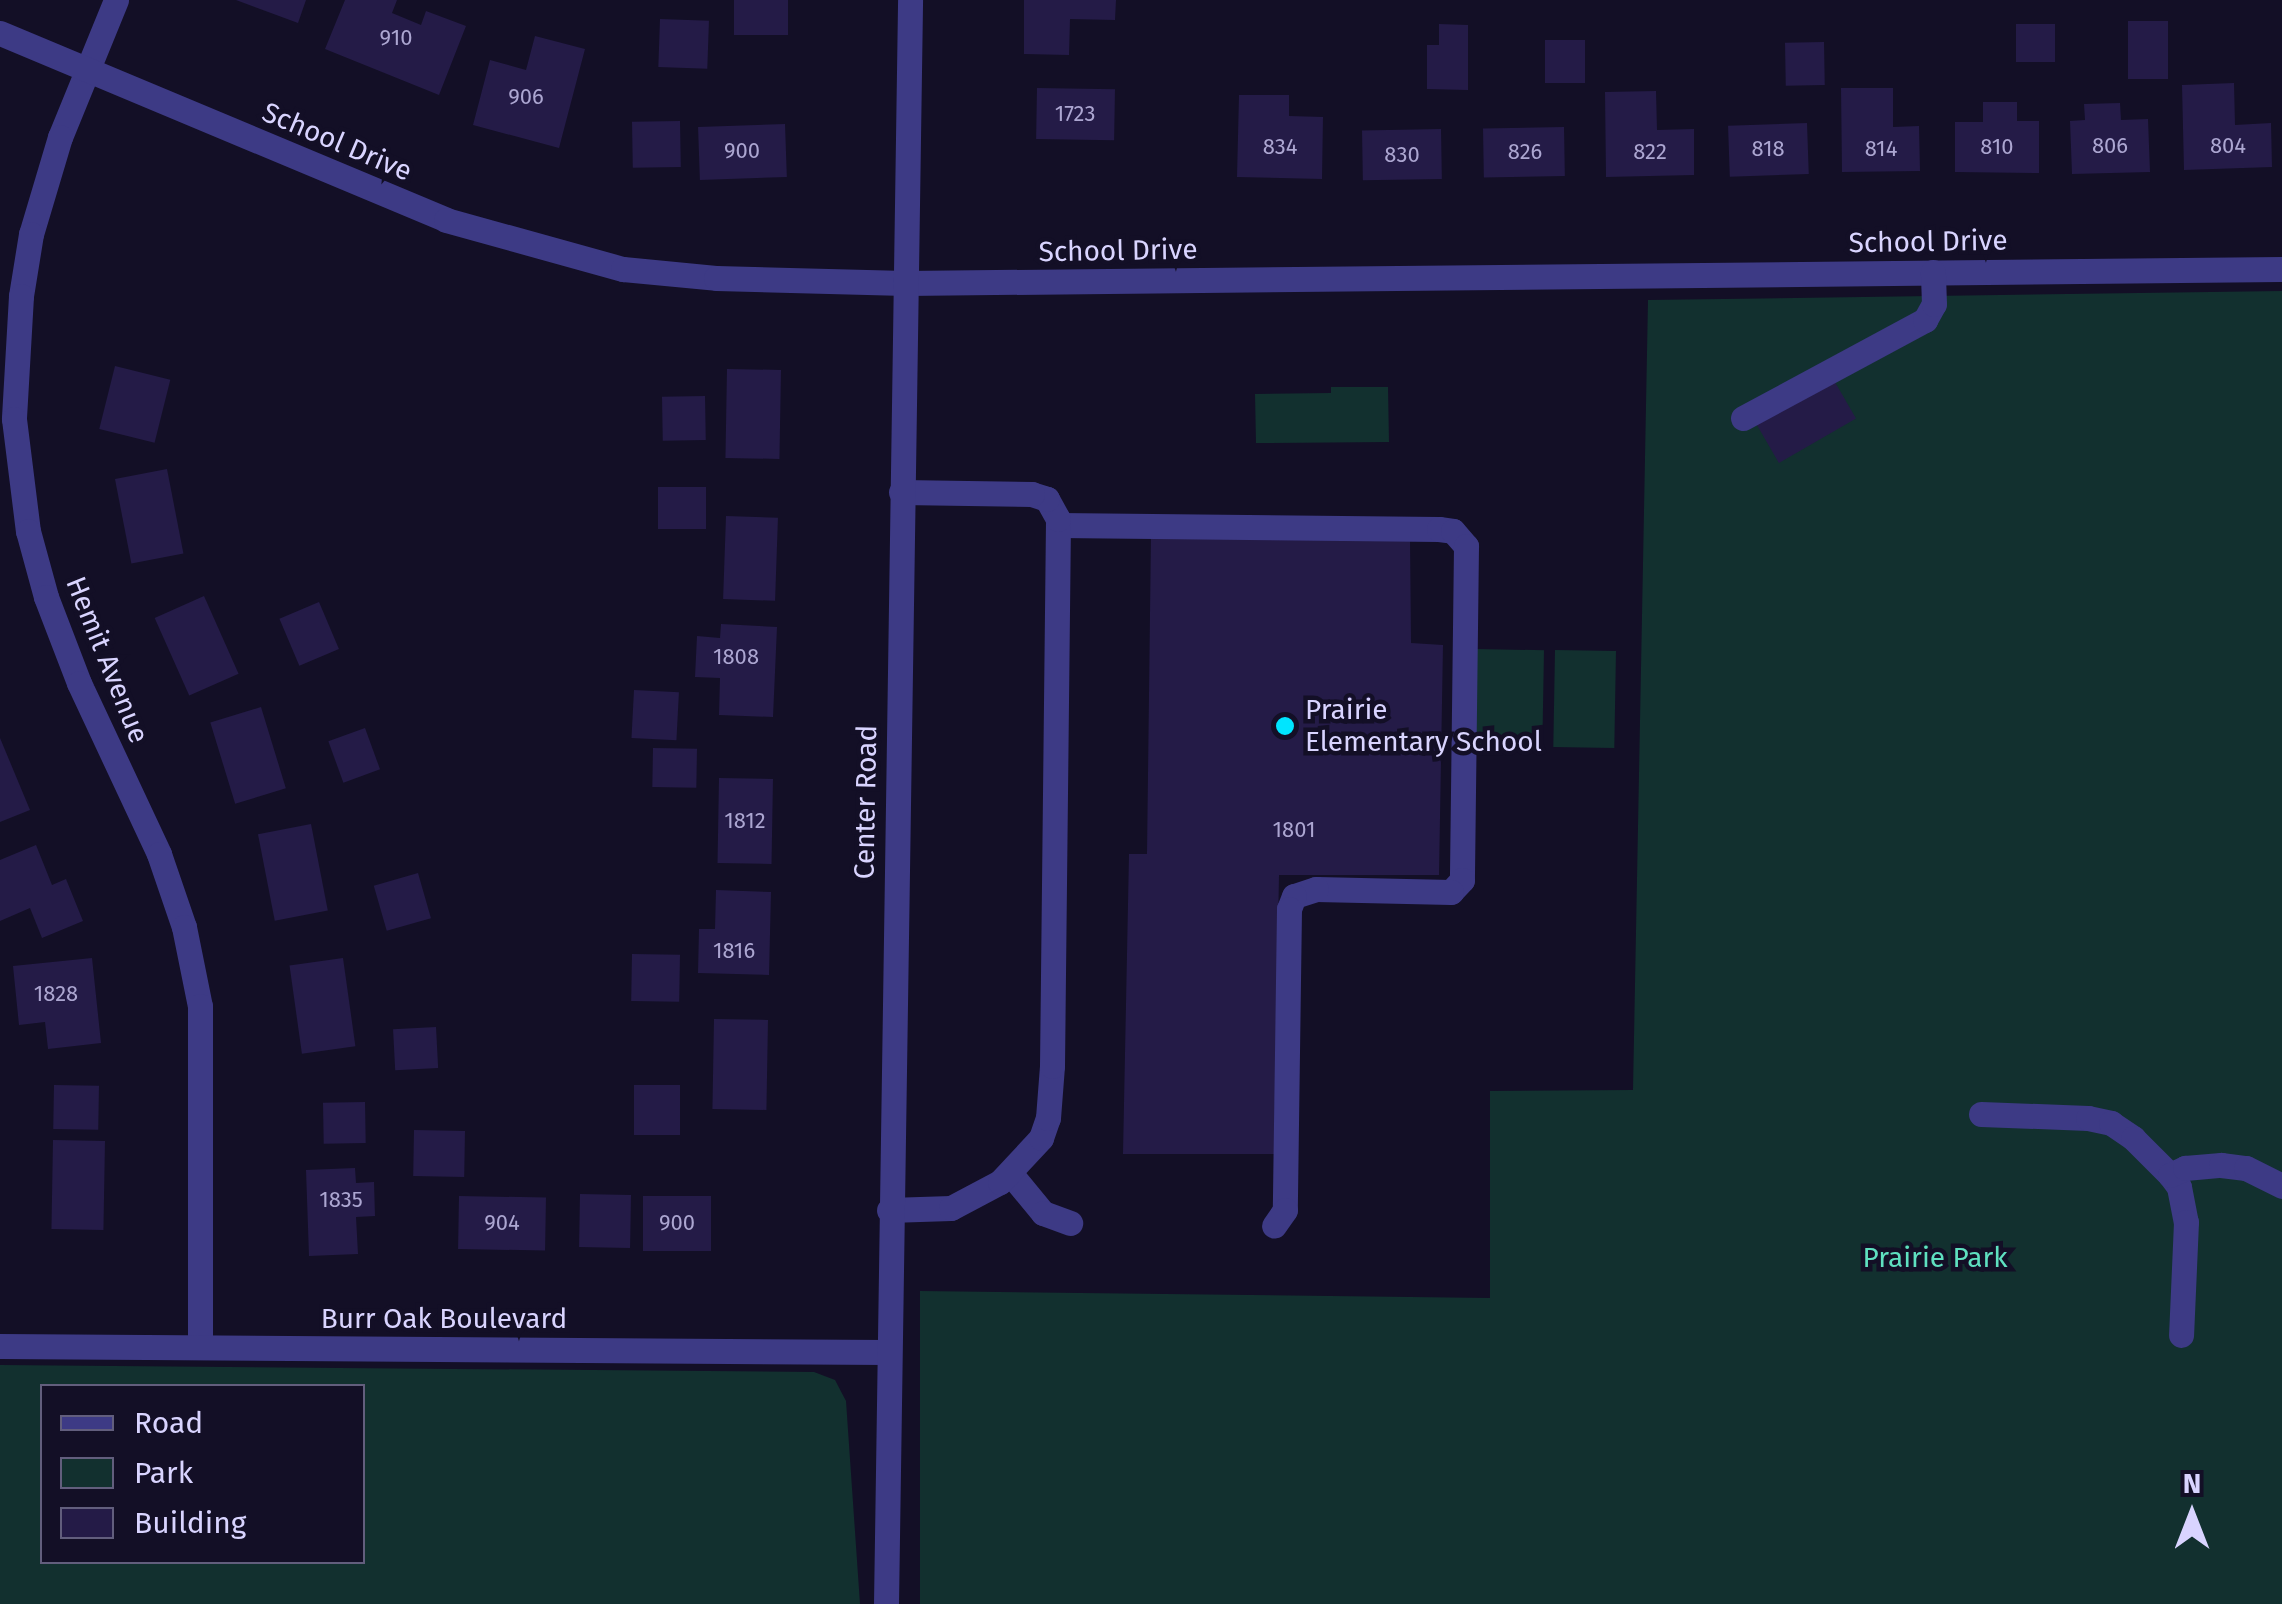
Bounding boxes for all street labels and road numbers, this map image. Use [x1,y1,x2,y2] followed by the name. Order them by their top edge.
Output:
[257,95,417,189] street label: School Drive
[1848,224,2008,260] street label: School Drive
[1038,233,1198,269] street label: School Drive
[58,572,156,748] street label: Hemit Avenue
[848,724,884,880] street label: Center Road
[321,1302,567,1336] street label: Burr Oak Boulevard

